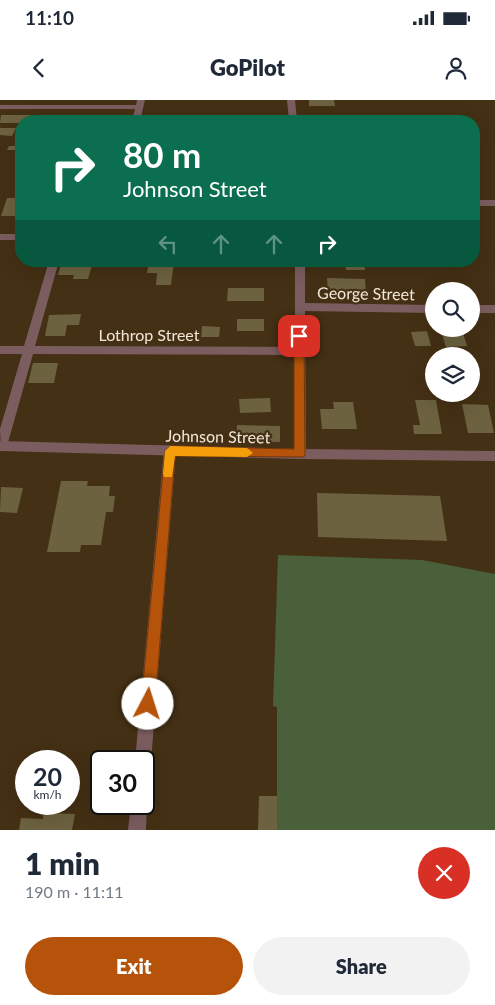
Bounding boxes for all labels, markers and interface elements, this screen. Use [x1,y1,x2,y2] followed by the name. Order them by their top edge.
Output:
[25,6,74,29] text: 11:10
[25,54,53,82] icon: back
[210,54,285,81] text: GoPilot
[442,54,470,82] icon: person
[123,133,201,175] text: 80 m
[40,135,105,200] icon: right
[123,175,267,202] text: Johnson Street
[154,230,182,258] icon: left
[207,230,235,258] icon: ahead
[260,230,288,258] icon: ahead
[313,230,341,258] icon: right
[425,282,480,402] map controls
[425,282,480,337] button: search
[317,283,415,303] street label: George Street
[278,315,320,357] pin
[285,322,313,350] icon: arrive
[99,325,200,344] street label: Lothrop Street
[425,347,480,402] button: layers
[166,426,271,446] street label: Johnson Street
[121,677,173,729] position arrow
[90,750,155,815] speed limit sign: 30
[33,761,62,791] text: 20
[33,787,62,802] text: km/h
[25,845,100,881] text: 1 min
[418,847,470,899] button: close
[25,882,124,901] text: 190 m · 11:11
[25,937,243,995] button: Exit
[253,937,470,995] button: Share

